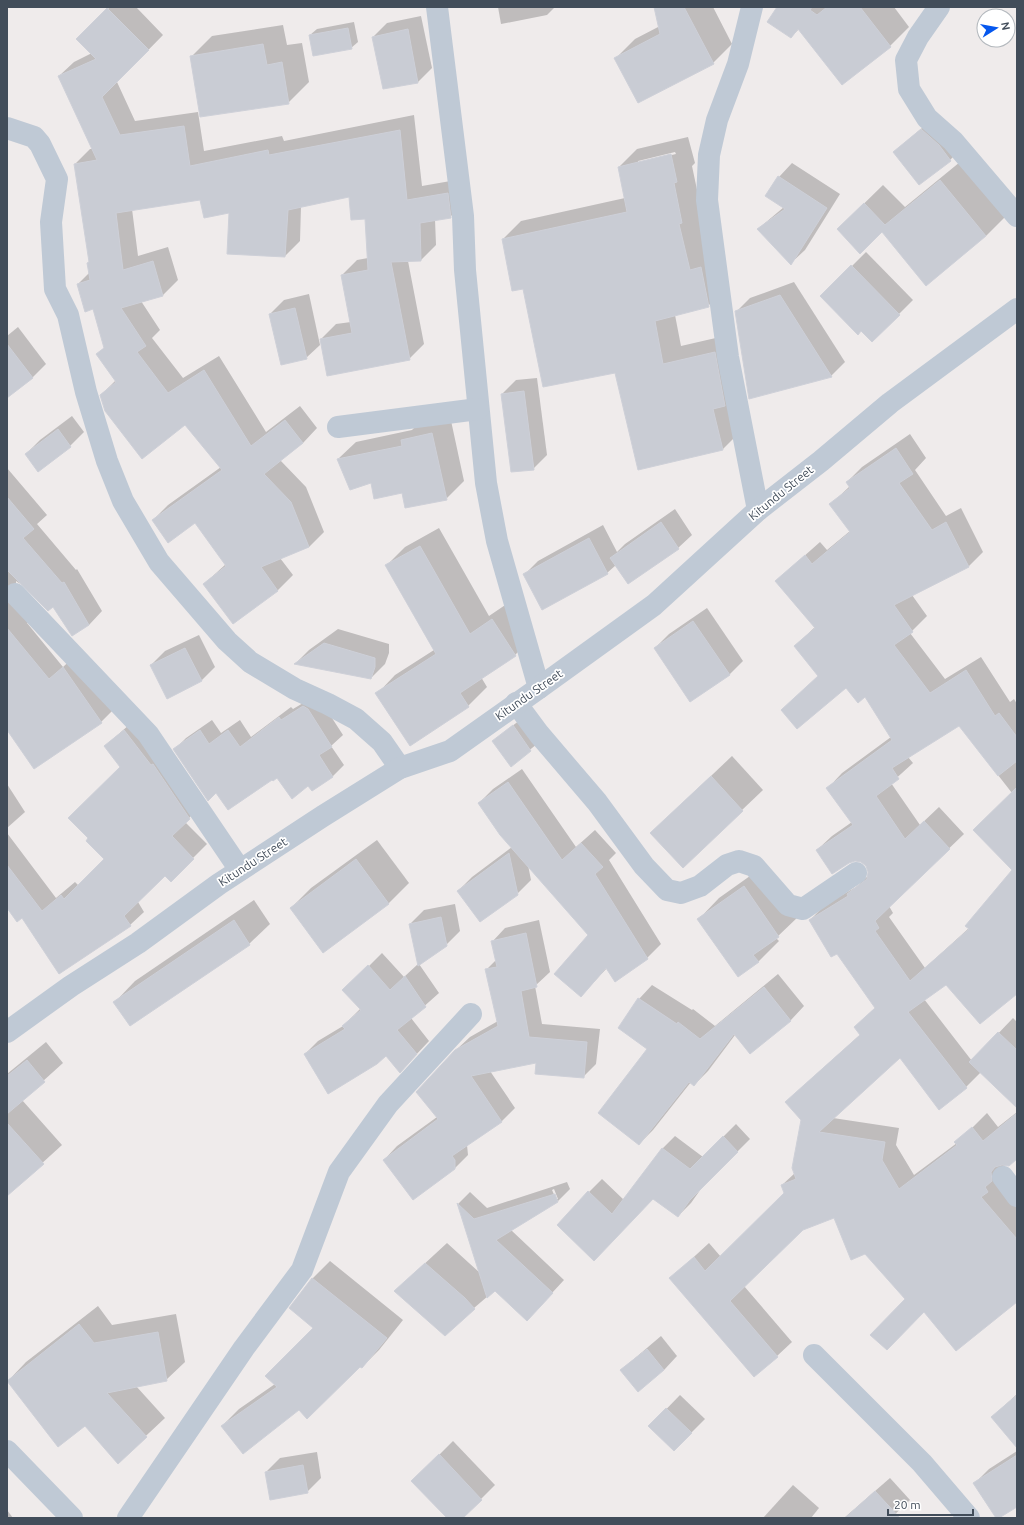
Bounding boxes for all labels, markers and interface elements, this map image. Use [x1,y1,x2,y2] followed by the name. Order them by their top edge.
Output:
[976,8,1016,48] north arrow
[999,21,1012,31] text: N
[746,463,816,523] street label: Kitundu Street
[493,666,565,723] street label: Kitundu Street
[216,834,290,889] street label: Kitundu Street
[888,1491,973,1517] scale bar
[894,1498,921,1511] text: 20 m

